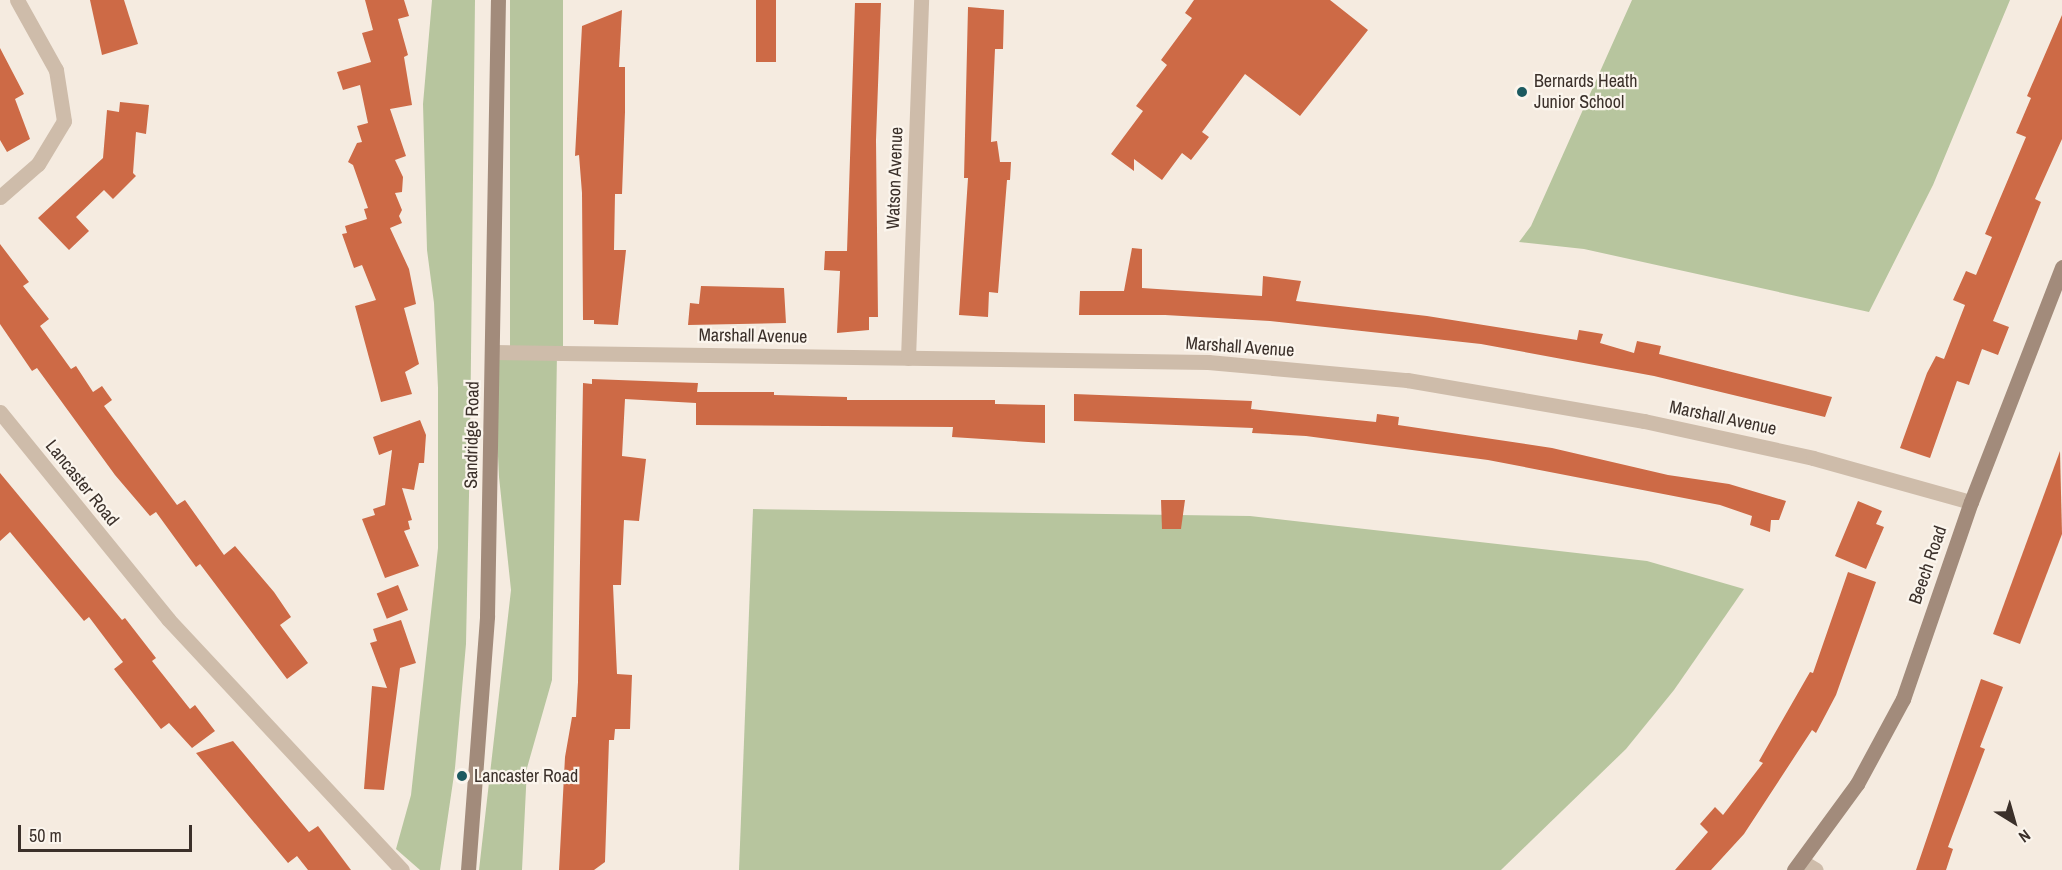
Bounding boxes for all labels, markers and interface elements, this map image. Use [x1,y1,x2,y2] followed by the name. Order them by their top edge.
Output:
[1534,71,1637,113] place label: Bernards Heath Junior School
[1515,85,1529,99] marker: Bernards Heath Junior School
[882,126,908,230] street label: Watson Avenue
[698,324,808,348] street label: Marshall Avenue
[1185,332,1295,362] street label: Marshall Avenue
[460,381,484,489] street label: Sandridge Road
[1667,396,1779,440] street label: Marshall Avenue
[41,436,123,530] street label: Lancaster Road
[1905,523,1951,607] street label: Beech Road
[474,765,578,787] place label: Lancaster Road
[455,769,469,783] marker: Lancaster Road
[1984,792,2044,852] north arrow
[21,813,195,851] scale bar
[29,823,62,848] text: 50 m
[2014,825,2035,848] text: N

